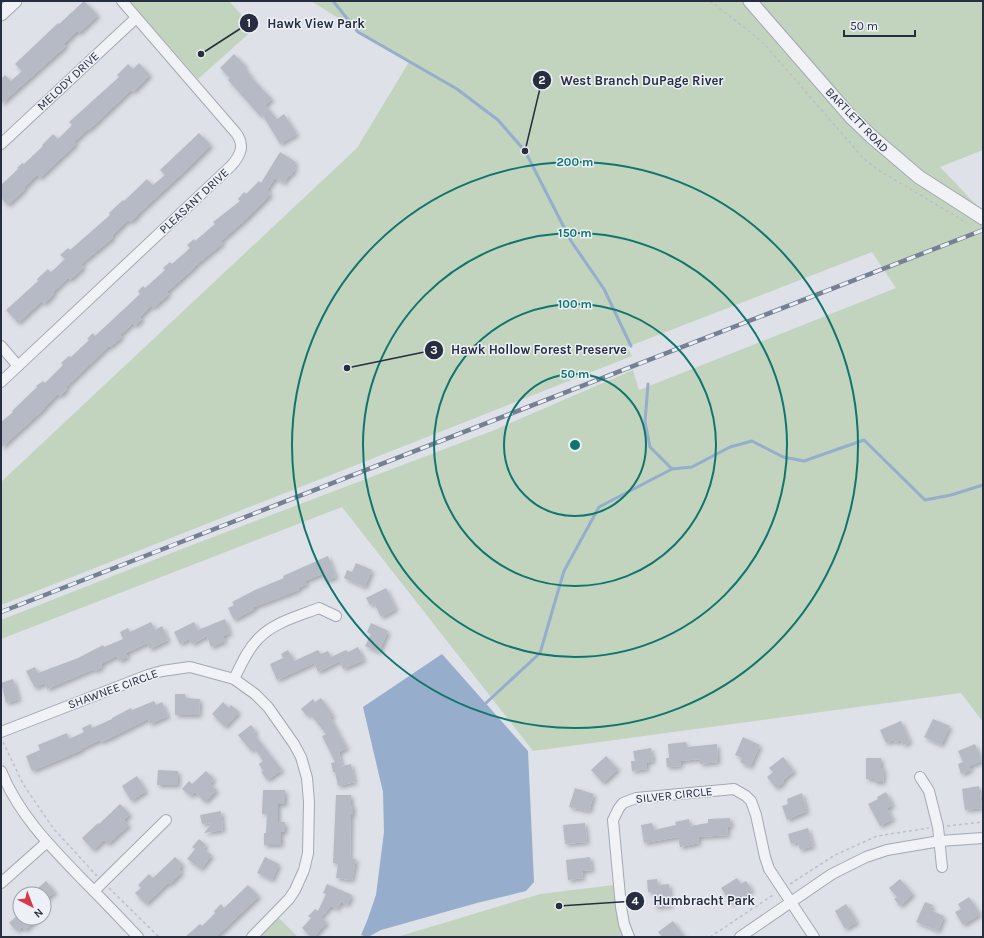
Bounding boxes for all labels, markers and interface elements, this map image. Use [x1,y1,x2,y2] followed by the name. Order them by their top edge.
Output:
[239,11,372,36] callout: Hawk View Park
[844,12,915,38] scale bar
[247,16,251,30] text: 1
[267,16,365,31] text: Hawk View Park
[850,19,878,33] text: 50 m
[34,49,102,113] street label: MELODY DRIVE
[532,68,731,93] callout: West Branch DuPage River
[538,73,546,87] text: 2
[561,73,724,88] text: West Branch DuPage River
[822,85,892,155] street label: BARTLETT ROAD
[557,155,593,169] text: 200 m
[157,165,231,237] street label: PLEASANT DRIVE
[558,226,592,240] text: 150 m
[558,297,592,311] text: 100 m
[424,337,635,362] callout: Hawk Hollow Forest Preserve
[451,342,627,357] text: Hawk Hollow Forest Preserve
[430,343,438,357] text: 3
[561,367,590,381] text: 50 m
[568,438,582,452] centre of rings
[66,666,160,712] street label: SHAWNEE CIRCLE
[635,784,713,806] street label: SILVER CIRCLE
[12,886,52,926] north arrow
[625,888,763,913] callout: Humbracht Park
[653,893,755,908] text: Humbracht Park
[631,894,639,908] text: 4
[31,906,46,921] text: N

